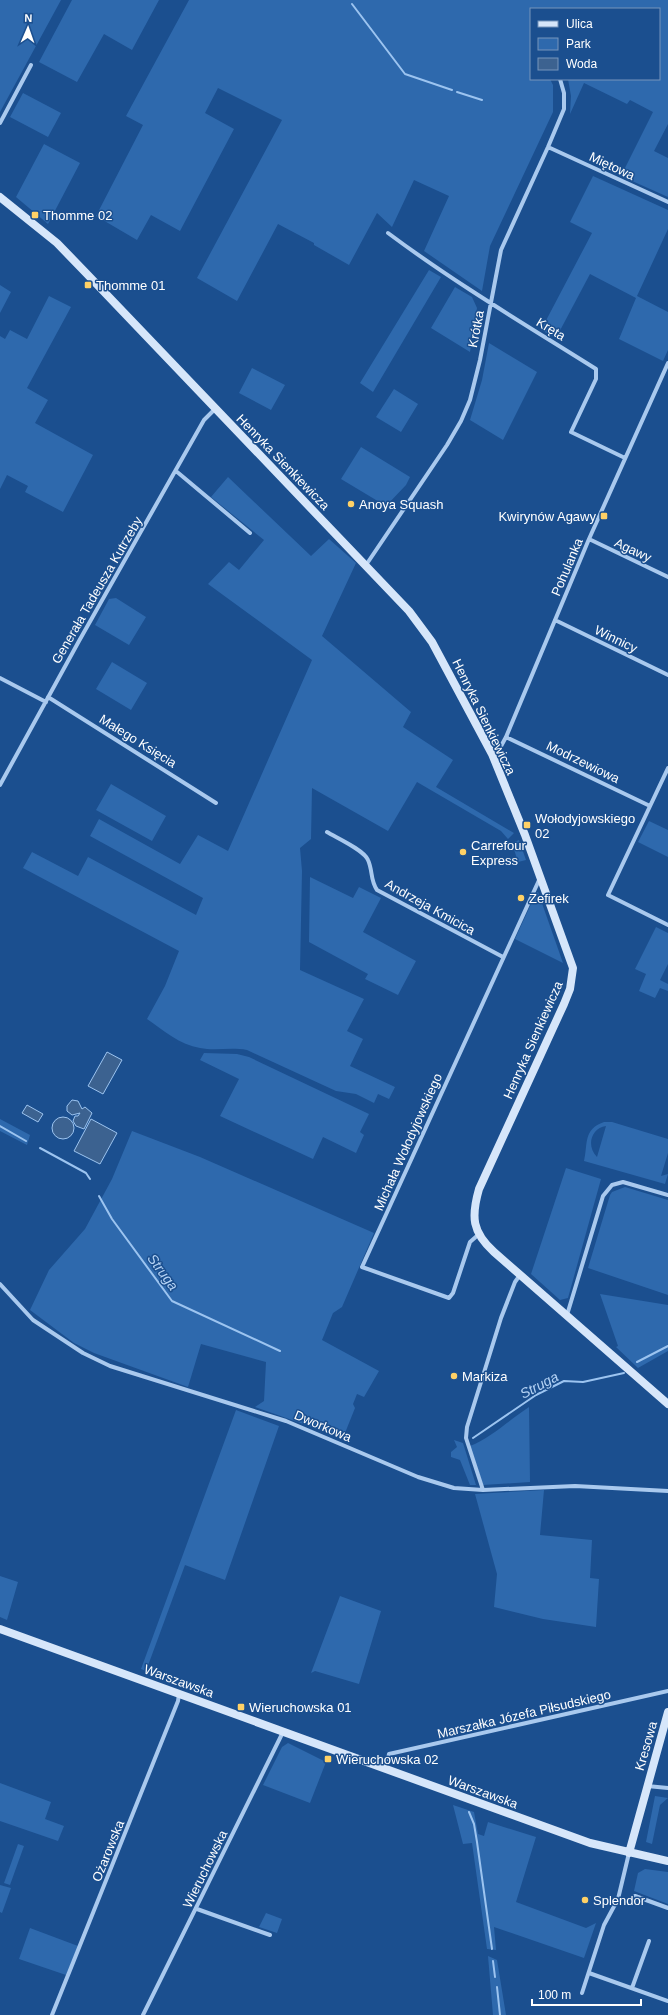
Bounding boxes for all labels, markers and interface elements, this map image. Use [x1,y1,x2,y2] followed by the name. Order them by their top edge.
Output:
[8,8,48,48] north arrow
[530,8,660,80] legend
[24,12,33,24] text: N
[566,17,593,31] text: Ulica
[566,37,592,51] text: Park
[566,57,597,71] text: Woda
[587,149,638,183] street label: Miętowa
[43,208,112,223] place label: Thomme 02
[30,210,40,220] marker: Thomme 02
[96,278,165,293] place label: Thomme 01
[83,280,93,290] marker: Thomme 01
[465,308,487,349] street label: Krótka
[534,315,569,344] street label: Kręta
[233,411,333,513] street label: Henryka Sienkiewicza
[359,497,444,512] place label: Anoya Squash
[346,499,356,509] marker: Anoya Squash
[498,509,596,524] place label: Kwirynów Agawy
[599,511,609,521] marker: Kwirynów Agawy
[49,513,146,666] street label: Generała Tadeusza Kutrzeby
[548,535,586,598] street label: Pohulanka
[612,535,654,565] street label: Agawy
[592,622,640,656] street label: Winnicy
[449,657,519,778] street label: Henryka Sienkiewicza
[97,711,180,771] street label: Małego Księcia
[544,738,623,786] street label: Modrzewiowa
[535,811,635,841] place label: Wołodyjowskiego 02
[522,820,532,830] marker: Wołodyjowskiego 02
[471,838,527,868] place label: Carrefour Express
[458,847,468,857] marker: Carrefour Express
[382,876,478,938] street label: Andrzeja Kmicica
[529,891,569,906] place label: Zefirek
[516,893,526,903] marker: Zefirek
[500,978,566,1101] street label: Henryka Sienkiewicza
[371,1071,445,1213] street label: Michała Wołodyjowskiego
[144,1251,182,1294] water label: Struga
[517,1368,561,1402] water label: Struga
[462,1369,508,1384] place label: Markiza
[449,1371,459,1381] marker: Markiza
[292,1407,355,1445] street label: Dworkowa
[142,1661,217,1701] street label: Warszawska
[436,1687,612,1741] street label: Marszałka Józefa Piłsudskiego
[249,1700,352,1715] place label: Wieruchowska 01
[236,1702,246,1712] marker: Wieruchowska 01
[632,1719,660,1772] street label: Kresowa
[336,1752,439,1767] place label: Wieruchowska 02
[323,1754,333,1764] marker: Wieruchowska 02
[446,1772,521,1812] street label: Warszawska
[89,1817,127,1884] street label: Ożarowska
[180,1827,231,1910] street label: Wieruchowska
[593,1893,646,1908] place label: Splendor
[580,1895,590,1905] marker: Splendor
[532,1981,641,2007] scale bar
[538,1988,571,2002] text: 100 m

